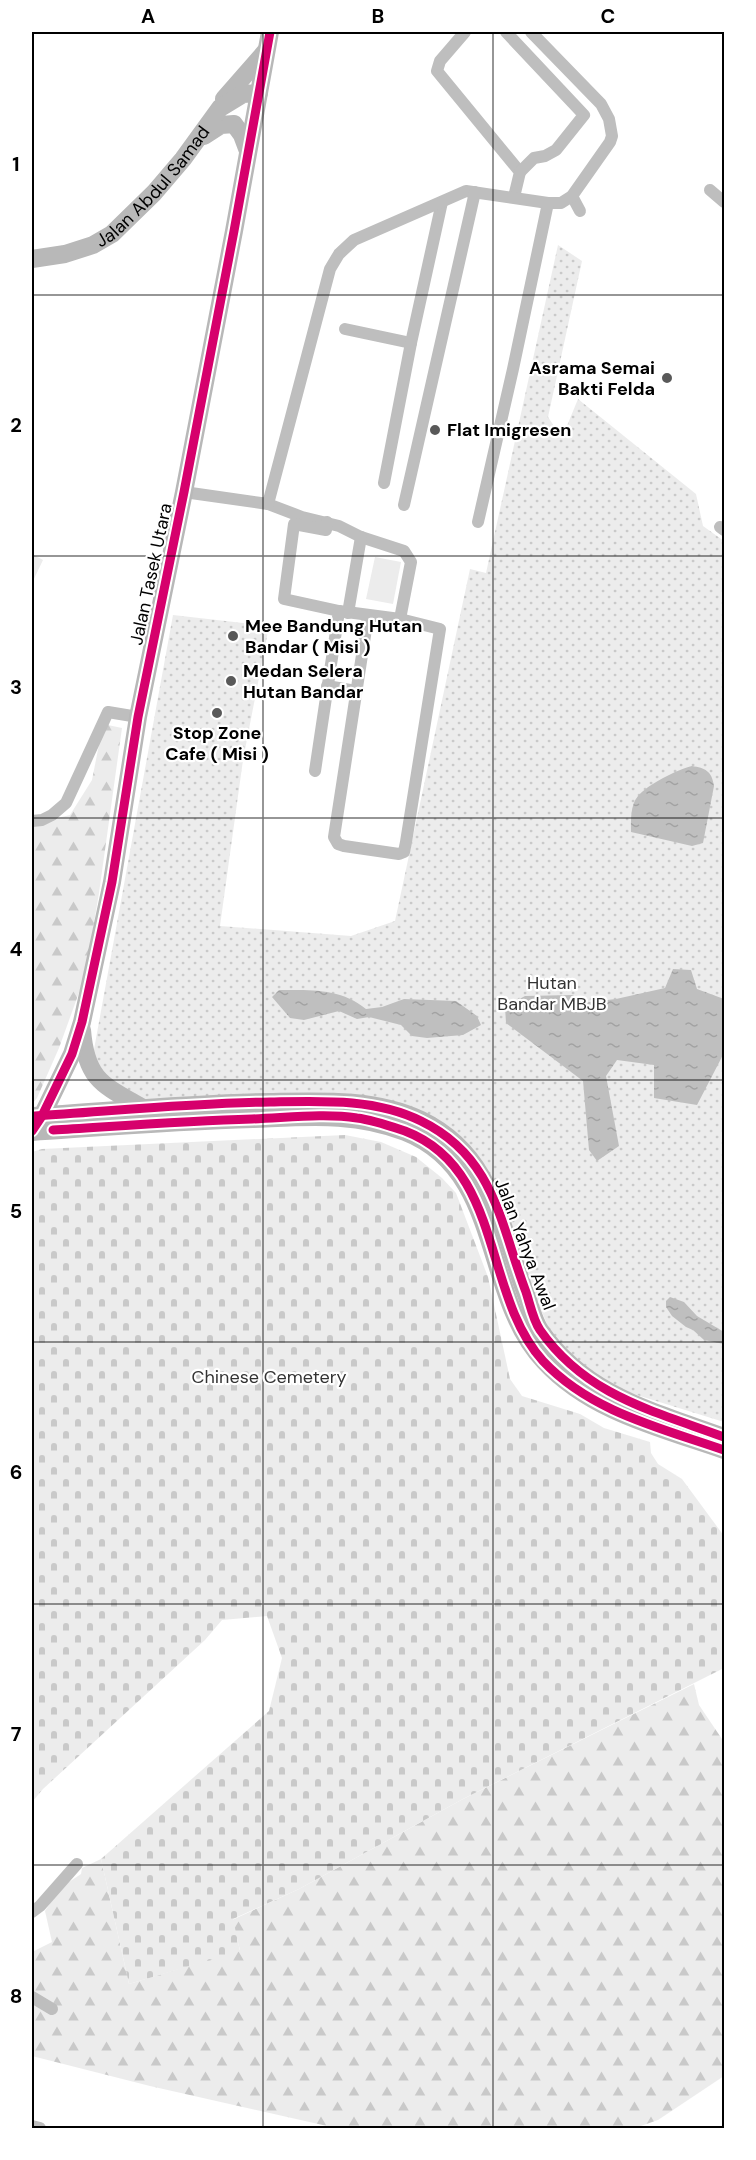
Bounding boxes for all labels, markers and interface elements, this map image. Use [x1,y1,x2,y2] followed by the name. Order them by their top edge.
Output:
[141,3,155,29] text: A
[372,3,384,29] text: B
[601,3,615,29] text: C
[91,121,215,253] street label: Jalan Abdul Samad
[12,151,20,177] text: 1
[529,356,655,401] place label: Asrama Semai Bakti Felda
[660,371,674,385] marker: Asrama Semai Bakti Felda
[10,412,22,438] text: 2
[447,418,571,442] place label: Flat Imigresen
[428,423,442,437] marker: Flat Imigresen
[124,501,178,647] street label: Jalan Tasek Utara
[245,614,422,659] place label: Mee Bandung Hutan Bandar ( Misi )
[226,629,240,643] marker: Mee Bandung Hutan Bandar ( Misi )
[243,659,363,704] place label: Medan Selera Hutan Bandar
[10,674,22,700] text: 3
[224,674,238,688] marker: Medan Selera Hutan Bandar
[210,706,224,720] marker: Stop Zone Cafe ( Misi )
[165,721,269,766] place label: Stop Zone Cafe ( Misi )
[10,936,23,962] text: 4
[497,971,607,1016] park label: Hutan Bandar MBJB
[489,1175,561,1313] street label: Jalan Yahya Awal
[10,1198,22,1224] text: 5
[192,1365,346,1389] park label: Chinese Cemetery
[10,1459,22,1485] text: 6
[11,1721,22,1747] text: 7
[10,1983,22,2009] text: 8

